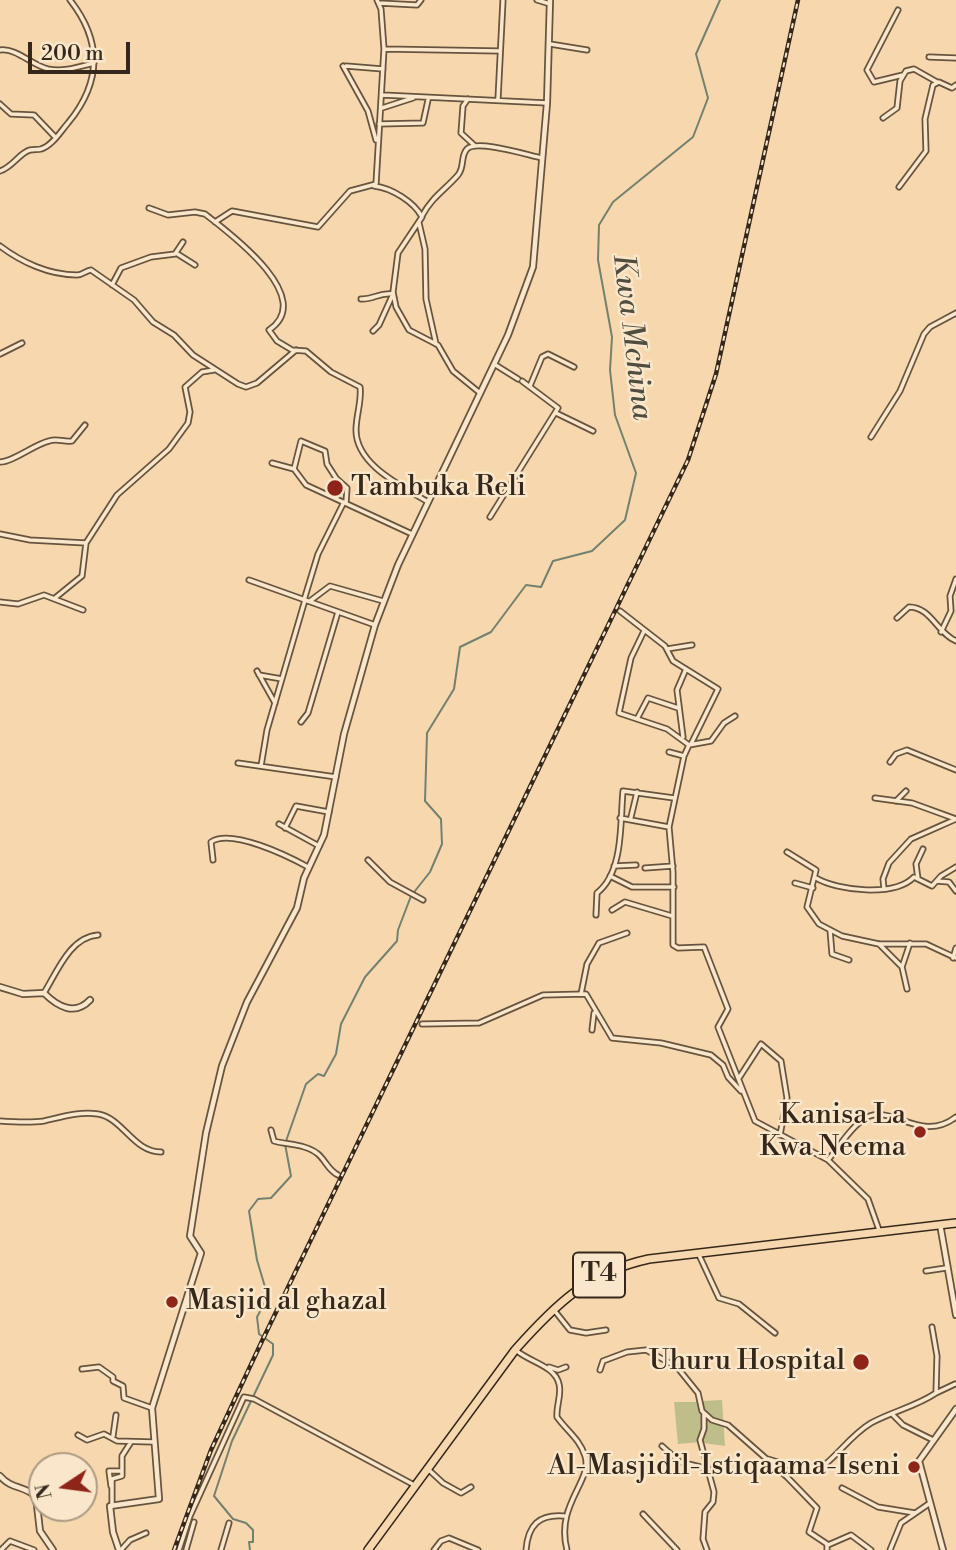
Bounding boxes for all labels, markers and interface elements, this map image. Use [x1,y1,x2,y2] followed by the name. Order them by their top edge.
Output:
[32,28,133,72] scale bar
[41,41,104,67] text: 200 m
[603,252,659,422] water label: Kwa Mchina
[351,471,526,505] place label: Tambuka Reli
[325,478,345,498] marker: Tambuka Reli
[759,1099,906,1165] place label: Kanisa La Kwa Neema
[912,1124,928,1140] marker: Kanisa La Kwa Neema
[573,1252,625,1298] road number: T4
[186,1285,387,1319] place label: Masjid al ghazal
[164,1294,180,1310] marker: Masjid al ghazal
[649,1345,845,1379] place label: Uhuru Hospital
[851,1352,871,1372] marker: Uhuru Hospital
[548,1450,900,1484] place label: Al-Masjidil-Istiqaama-Iseni
[28,1452,98,1522] north arrow
[906,1459,922,1475] marker: Al-Masjidil-Istiqaama-Iseni
[31,1481,58,1501] text: N

